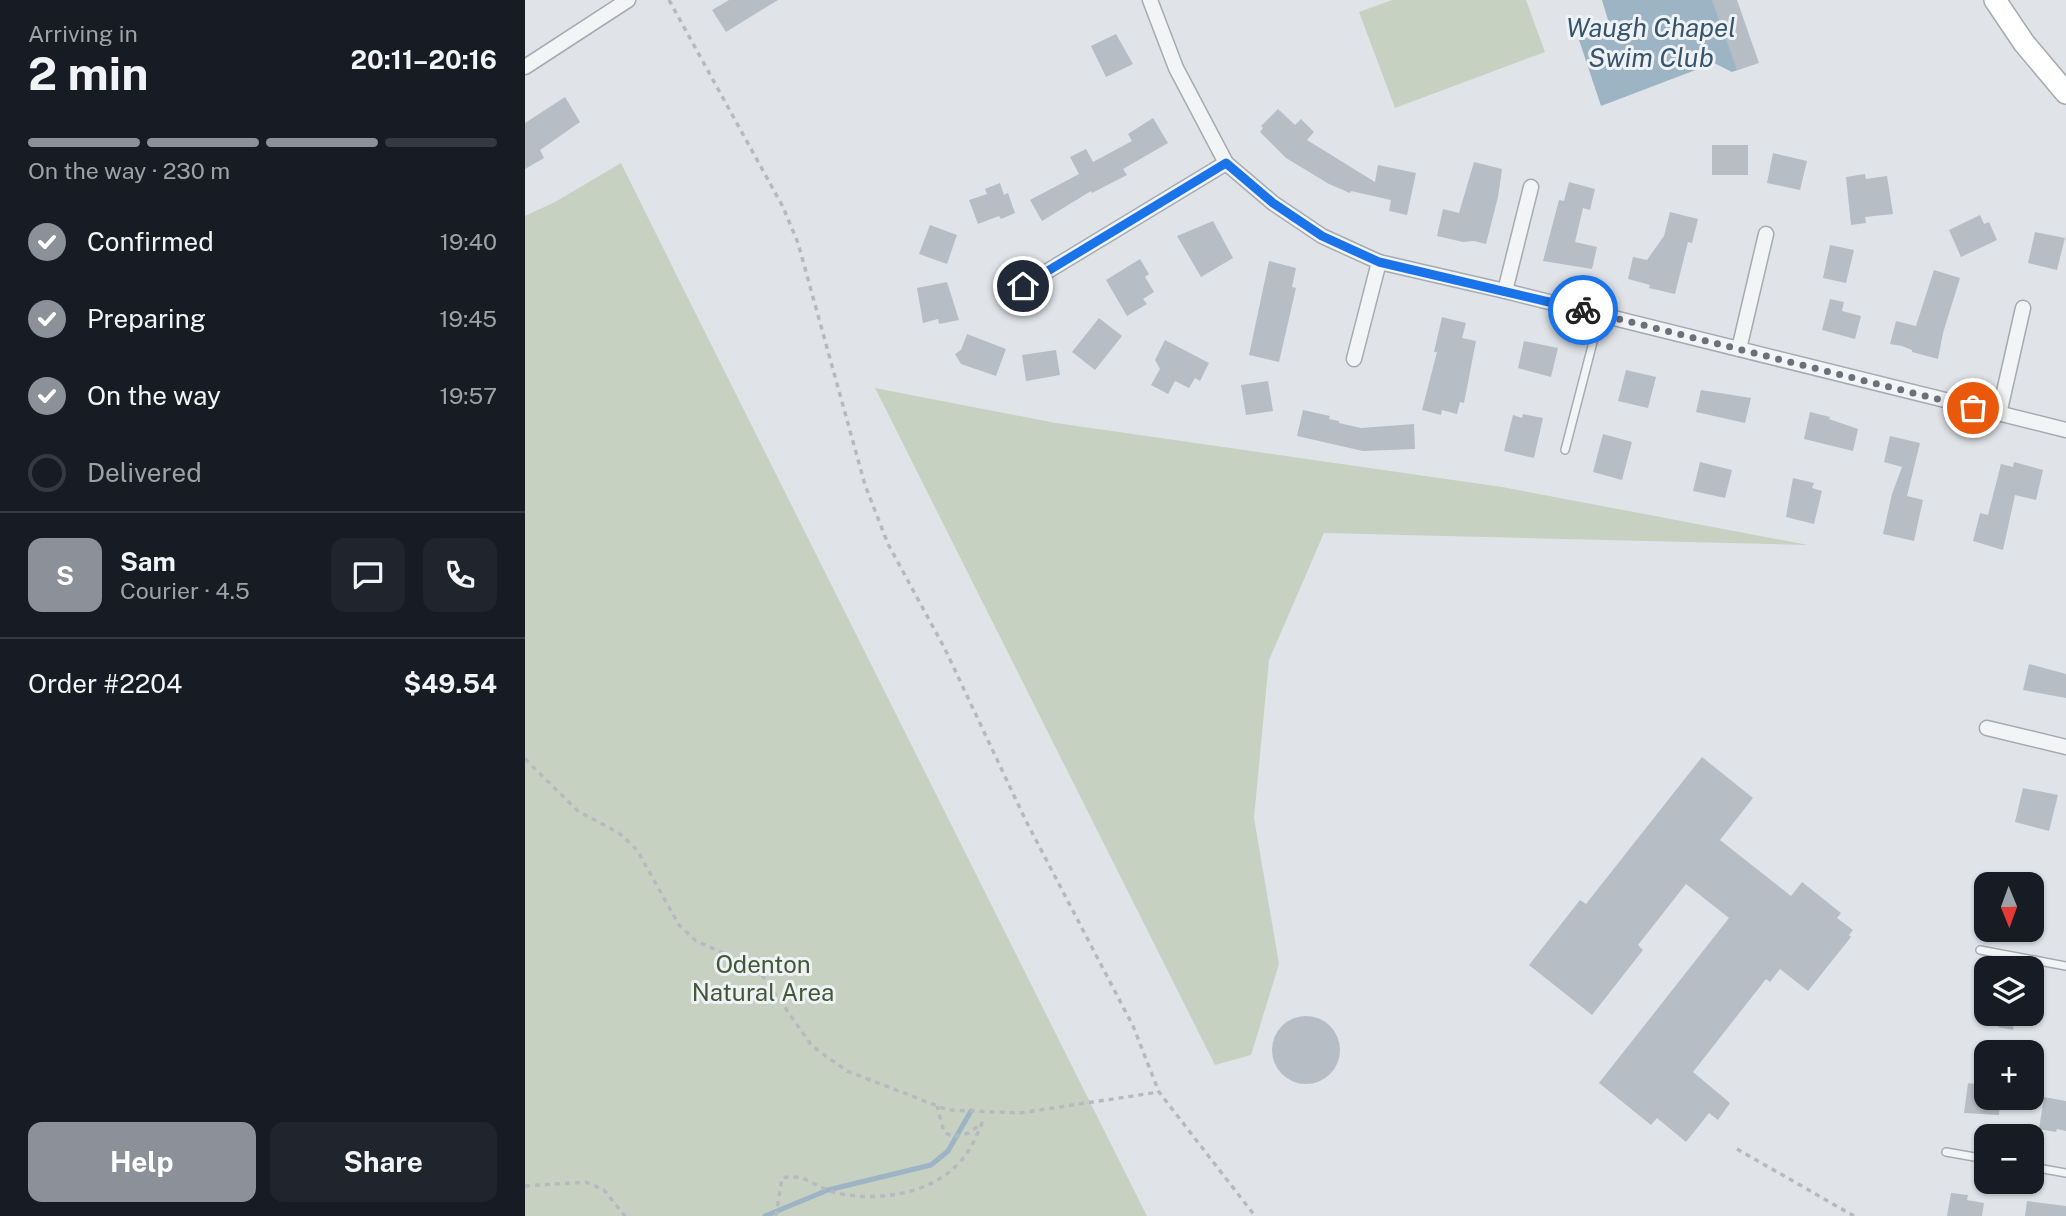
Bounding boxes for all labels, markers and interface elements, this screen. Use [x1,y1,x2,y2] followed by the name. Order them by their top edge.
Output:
[1566,12,1736,73] water label: Waugh Chapel Swim Club
[28,20,138,47] text: Arriving in
[350,44,497,75] text: 20:11–20:16
[28,46,148,100] text: 2 min
[28,157,230,184] text: On the way · 230 m
[28,223,66,261] icon: check
[87,226,214,257] text: Confirmed
[440,228,497,255] text: 19:40
[993,256,1053,316] pin
[1004,267,1042,305] icon: home
[1548,275,1618,345] courier
[1564,291,1602,329] icon: bike
[28,300,66,338] icon: check
[87,303,206,334] text: Preparing
[439,305,497,332] text: 19:45
[28,377,66,415] icon: check
[1943,378,2003,438] pin
[87,380,221,411] text: On the way
[440,382,497,409] text: 19:57
[1954,389,1992,427] icon: bag
[87,457,202,488] text: Delivered
[331,538,405,612] button: chat
[423,538,497,612] button: phone
[120,546,176,577] text: Sam
[56,560,74,591] text: S
[120,577,250,604] text: Courier · 4.5
[28,668,182,699] text: Order #2204
[404,668,497,699] text: $49.54
[1974,872,2044,942] north arrow
[1974,872,2044,1194] map controls
[692,950,834,1006] park label: Odenton Natural Area
[1974,956,2044,1026] button: layers
[1974,1040,2044,1110] button: +
[28,1122,256,1202] button: Help
[270,1122,497,1202] button: Share
[1974,1124,2044,1194] button: −

